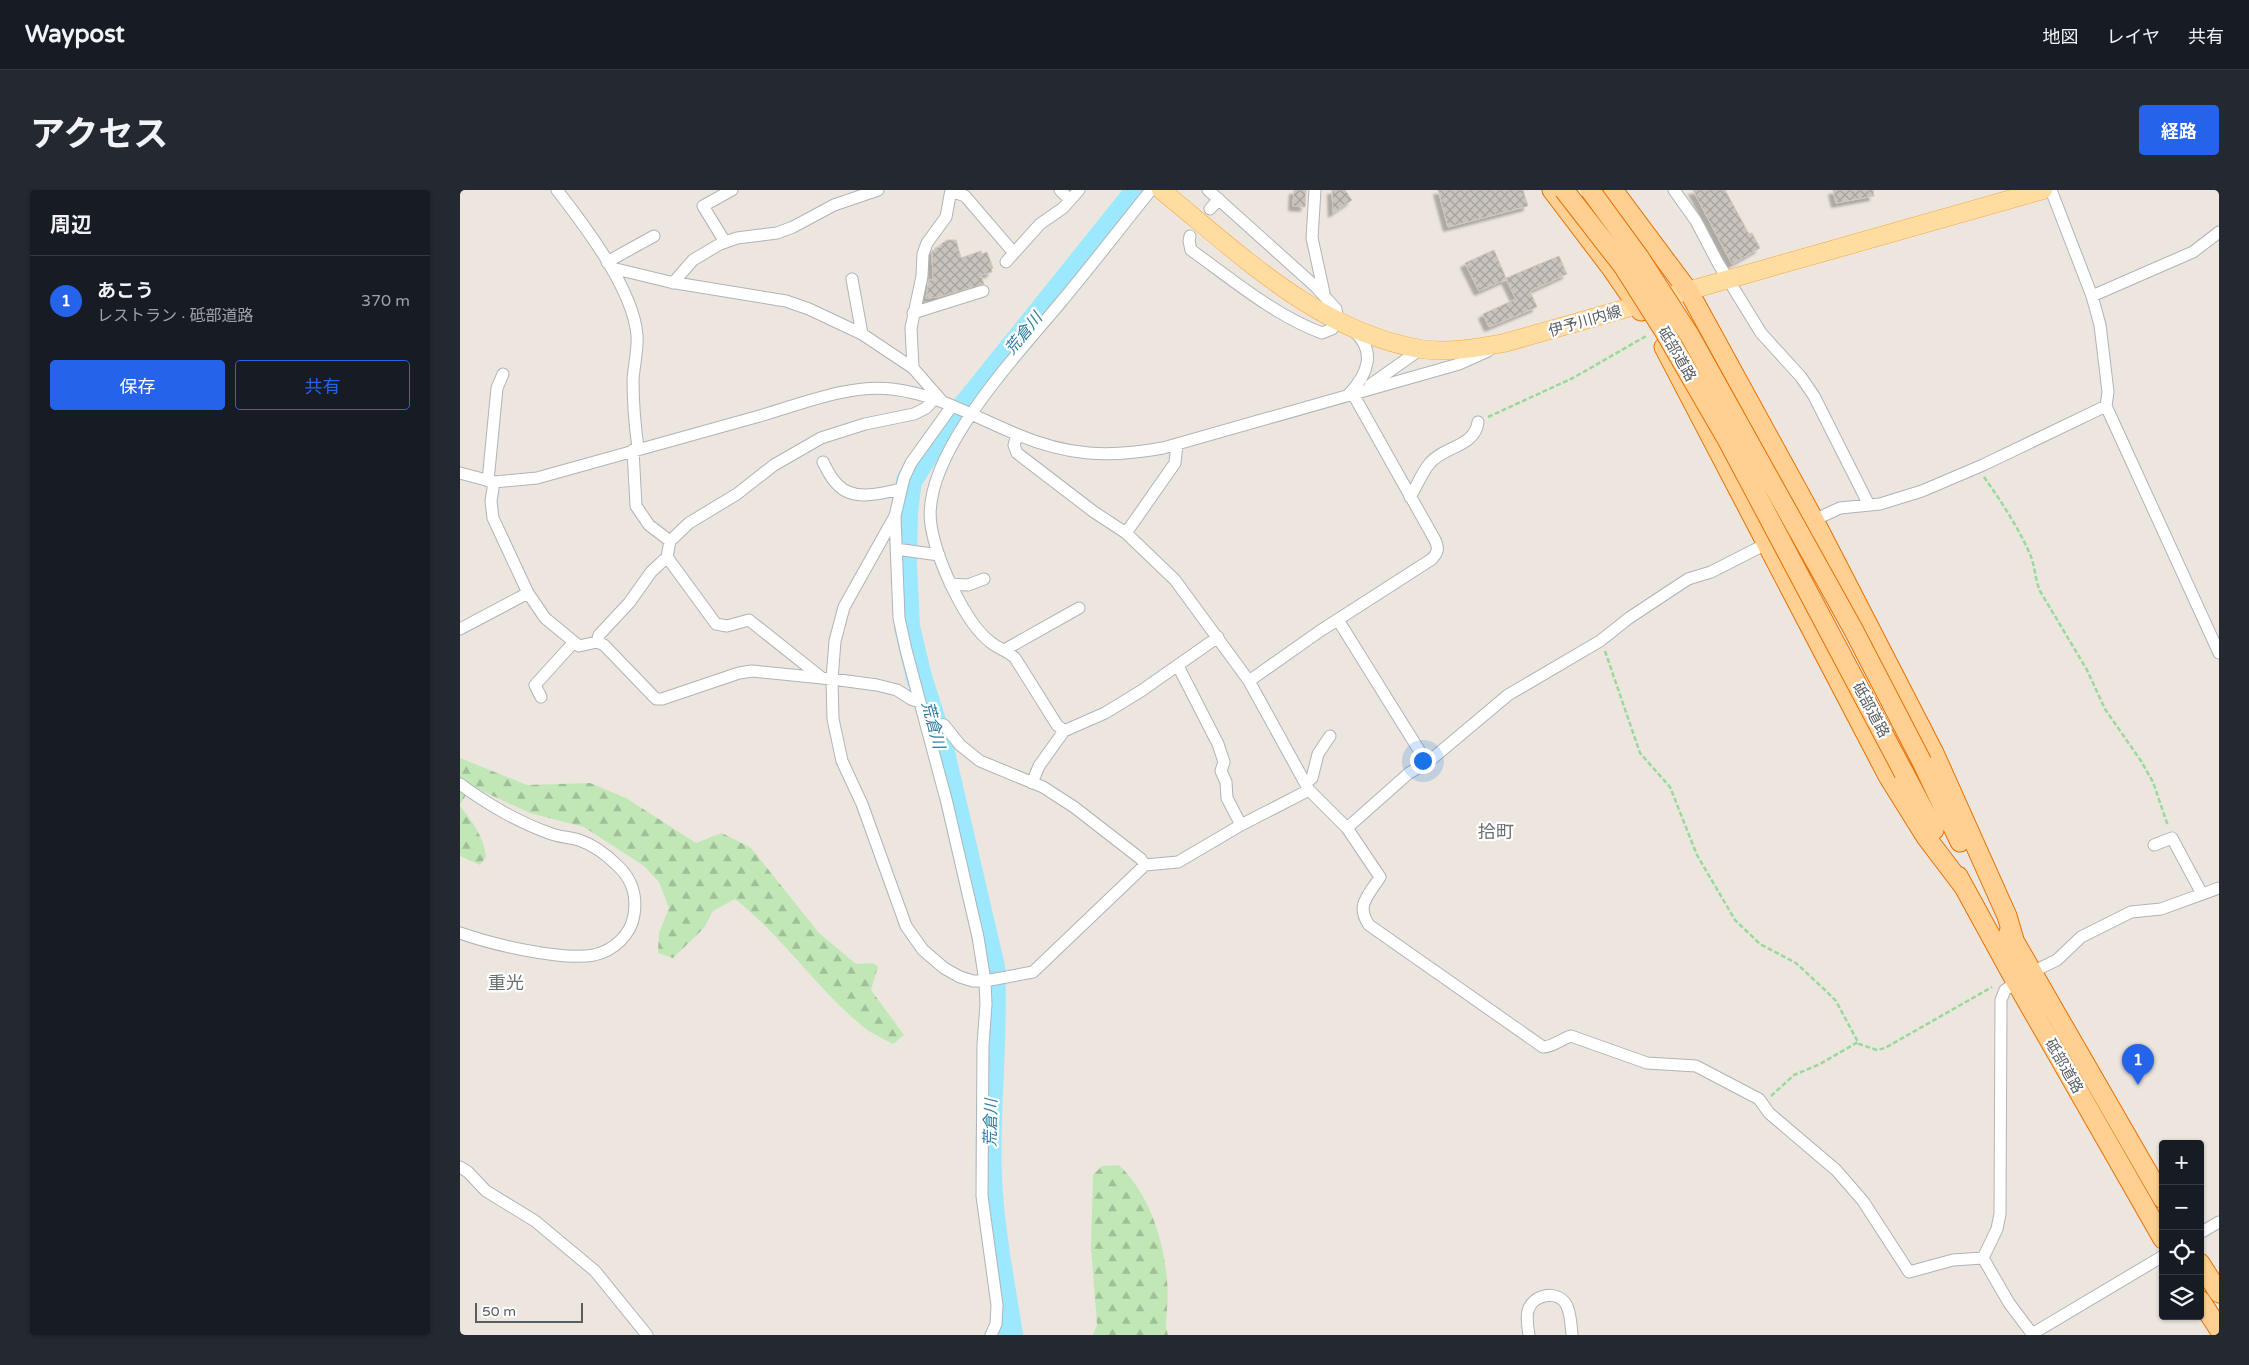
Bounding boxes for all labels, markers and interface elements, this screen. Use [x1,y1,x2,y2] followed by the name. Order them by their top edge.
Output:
[25,20,125,49] text: Waypost
[2043,26,2079,48] text: 地図
[2107,26,2160,48] text: レイヤ
[2188,26,2224,48] text: 共有
[2139,105,2219,155] button: 経路
[30,114,168,156] text: アクセス
[50,213,92,238] text: 周辺
[97,280,154,302] text: あこう
[61,291,71,311] text: 1
[361,291,410,311] text: 370 m
[1546,302,1624,340] street label: 伊予川内線
[97,306,253,326] text: レストラン · 砥部道路
[1001,307,1048,359] water label: 荒倉川
[1654,324,1700,384] street label: 砥部道路
[50,360,225,410] button: 保存
[235,360,410,410] button: 共有
[1849,679,1893,741] street label: 砥部道路
[917,699,949,753] water label: 荒倉川
[1410,748,1436,774] your location
[1478,821,1514,843] district label: 拾町
[488,972,524,994] district label: 重光
[2041,1036,2087,1096] street label: 砥部道路
[2122,1044,2154,1085] pin: 1
[981,1097,1001,1147] water label: 荒倉川
[2159,1140,2204,1320] map controls
[2159,1140,2204,1185] button: +
[2159,1185,2204,1230] button: −
[2159,1230,2204,1275] button: locate
[2159,1275,2204,1320] button: layers
[475,1300,582,1323] scale bar
[482,1303,516,1320] text: 50 m

